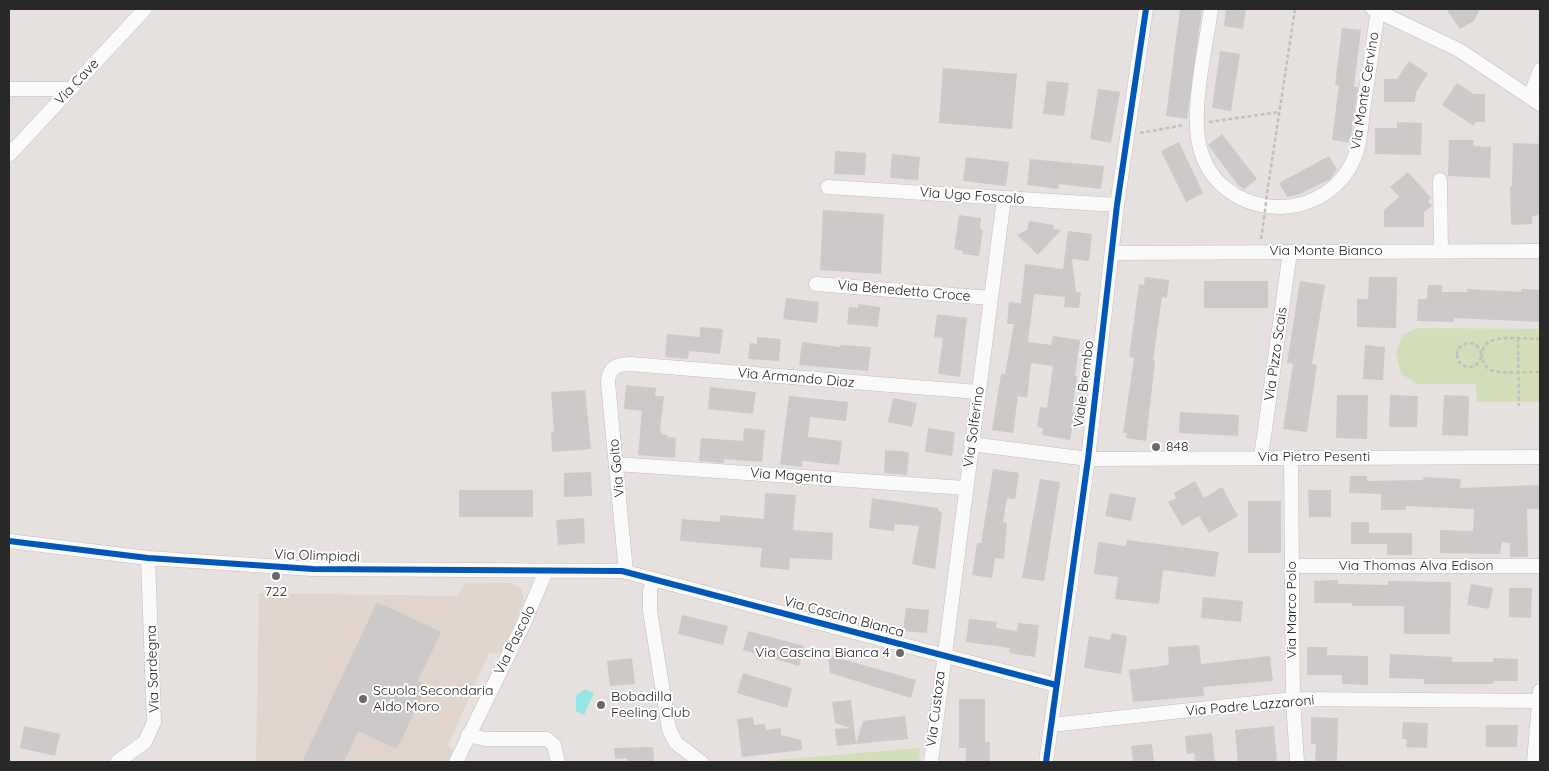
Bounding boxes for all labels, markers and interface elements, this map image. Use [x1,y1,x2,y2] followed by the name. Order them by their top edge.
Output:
[1347,31,1383,151] street label: Via Monte Cervino
[51,55,103,109] street label: Via Cave
[919,184,1025,208] street label: Via Ugo Foscolo
[1269,243,1383,259] street label: Via Monte Bianco
[837,277,971,305] street label: Via Benedetto Croce
[1261,306,1291,402] street label: Via Pizzo Scais
[1070,340,1098,428] street label: Viale Brembo
[737,365,855,391] street label: Via Armando Diaz
[960,385,988,469] street label: Via Solferino
[606,438,628,498] street label: Via Goito
[1166,439,1188,455] place label: 848
[1150,441,1162,453] marker: 848
[1258,449,1370,465] street label: Via Pietro Pesenti
[749,465,833,487] street label: Via Magenta
[274,546,360,566] street label: Via Olimpiadi
[1338,558,1494,574] street label: Via Thomas Alva Edison
[1284,561,1300,659] street label: Via Marco Polo
[270,570,282,582] marker: 722
[265,584,287,600] place label: 722
[782,593,906,641] street label: Via Cascina Bianca
[491,603,539,677] street label: Via Pascolo
[143,625,163,713] street label: Via Sardegna
[755,645,890,661] place label: Via Cascina Bianca 4
[894,647,906,659] marker: Via Cascina Bianca 4
[923,670,949,748] street label: Via Custoza
[373,683,493,716] place label: Scuola Secondaria Aldo Moro
[611,689,690,722] place label: Bobadilla Feeling Club
[1185,692,1315,720] street label: Via Padre Lazzaroni
[357,693,369,705] marker: Scuola Secondaria Aldo Moro
[595,699,607,711] marker: Bobadilla Feeling Club

